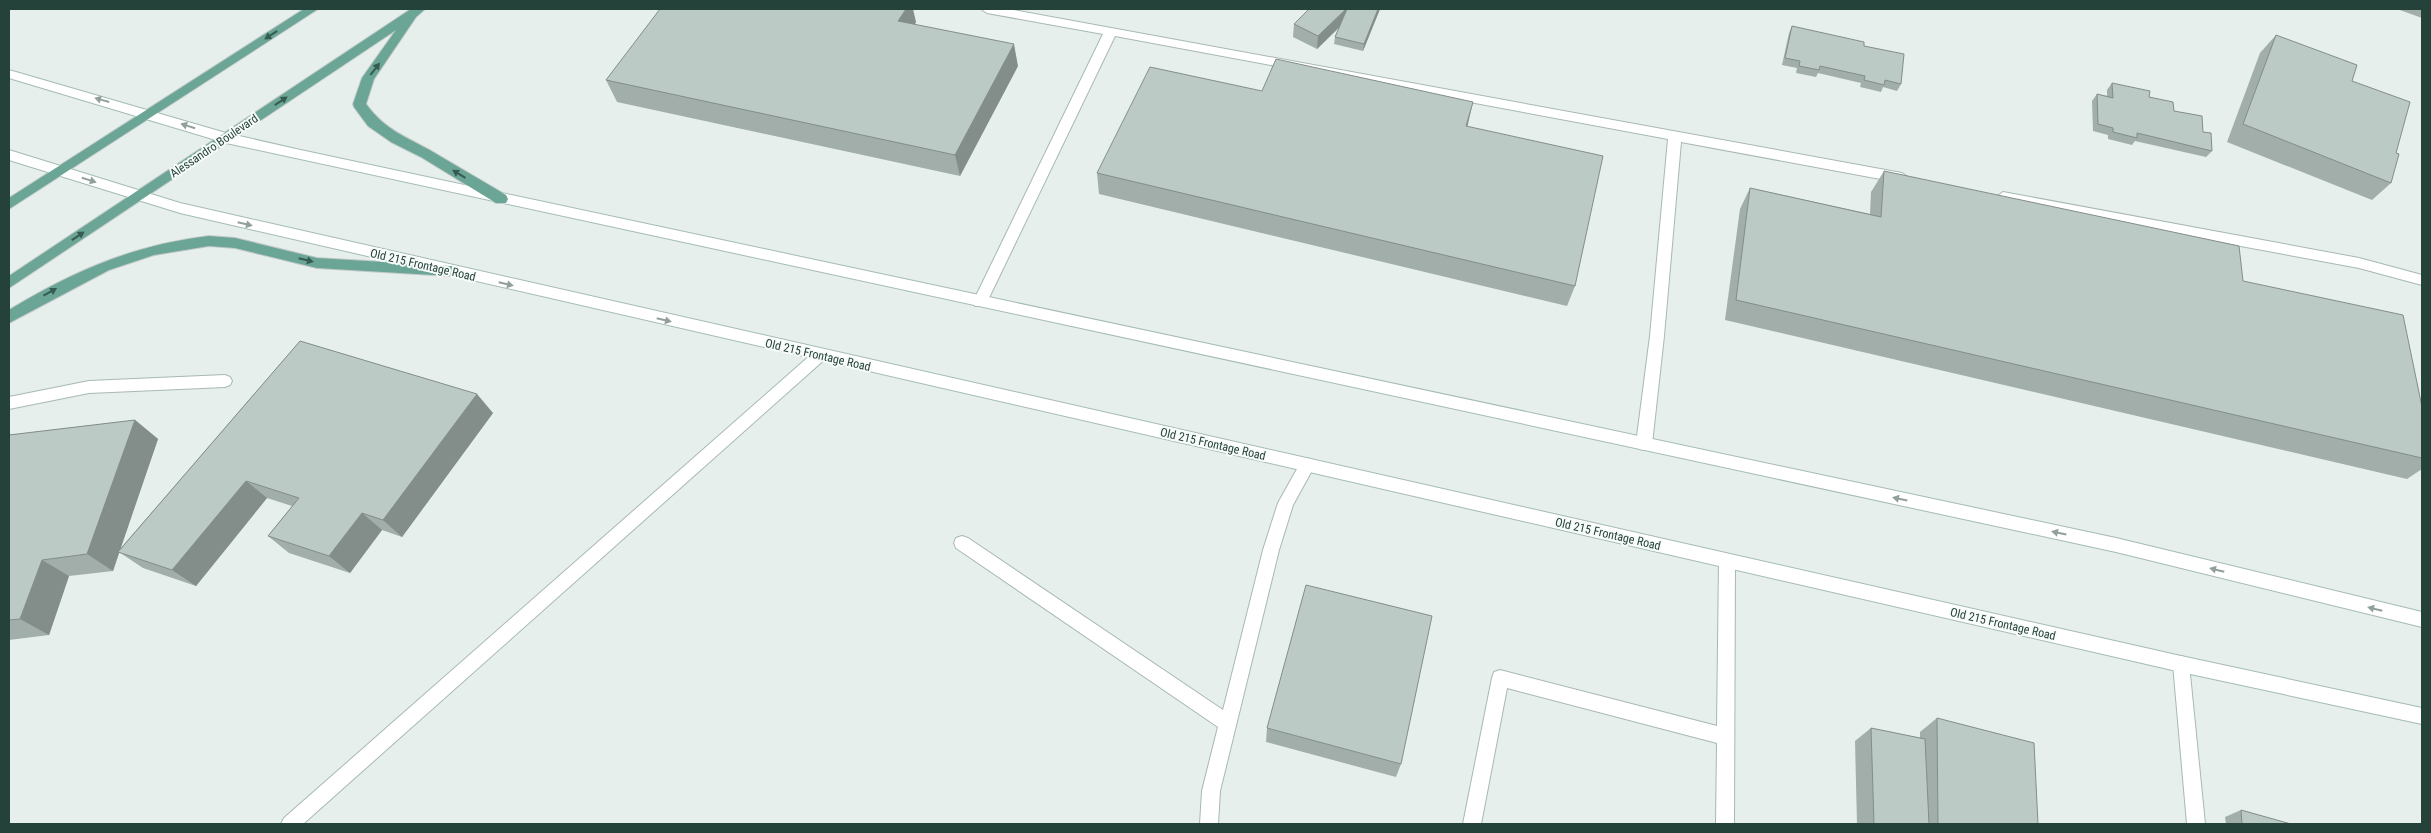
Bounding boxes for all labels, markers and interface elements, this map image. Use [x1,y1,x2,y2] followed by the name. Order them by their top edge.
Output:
[265,30,278,40] one-way arrow
[370,62,380,76] one-way arrow
[94,96,109,104] one-way arrow
[275,96,288,106] one-way arrow
[167,111,261,181] street label: Alessandro Boulevard
[180,121,195,129] one-way arrow
[452,169,465,178] one-way arrow
[81,177,96,185] one-way arrow
[238,220,253,228] one-way arrow
[72,231,85,241] one-way arrow
[369,246,477,284] street label: Old 215 Frontage Road
[299,256,314,264] one-way arrow
[498,280,513,288] one-way arrow
[43,288,58,296] one-way arrow
[657,316,672,324] one-way arrow
[764,336,872,374] street label: Old 215 Frontage Road
[1159,425,1267,463] street label: Old 215 Frontage Road
[1892,495,1908,503] one-way arrow
[1554,515,1662,553] street label: Old 215 Frontage Road
[2051,529,2066,537] one-way arrow
[2210,566,2225,574] one-way arrow
[2367,604,2382,612] one-way arrow
[1949,605,2057,643] street label: Old 215 Frontage Road

